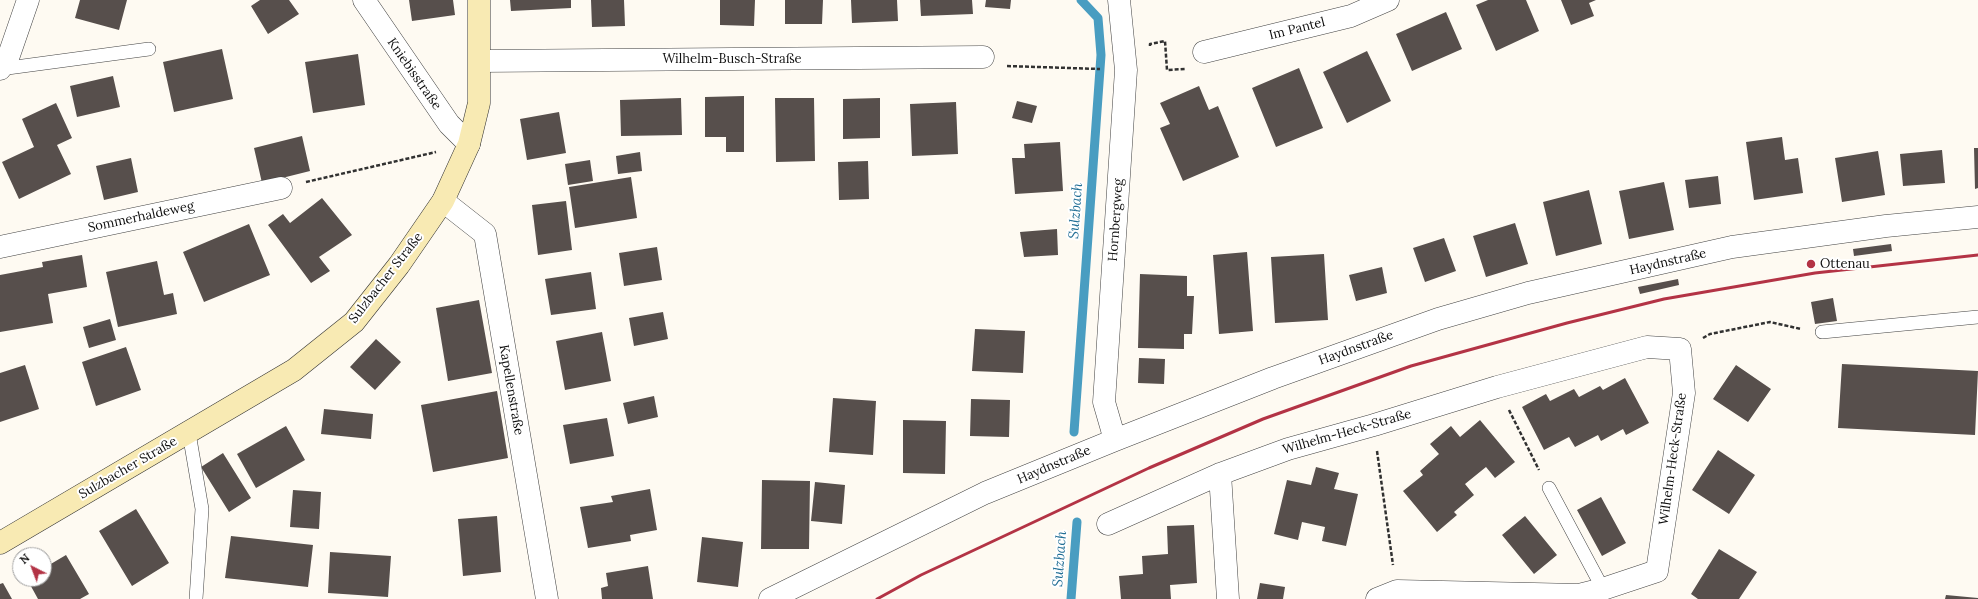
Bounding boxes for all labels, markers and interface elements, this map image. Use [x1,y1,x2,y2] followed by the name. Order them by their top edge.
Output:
[1267,15,1327,43] street label: Im Pantel
[384,35,444,113] street label: Kniebisstraße
[662,51,802,67] street label: Wilhelm-Busch-Straße
[1105,178,1127,262] street label: Hornbergweg
[1066,182,1086,240] water label: Sulzbach
[86,198,196,236] street label: Sommerhaldeweg
[346,230,426,326] street label: Sulzbacher Straße
[1628,246,1708,278] street label: Haydnstraße
[1820,256,1870,272] place label: Ottenau
[1805,258,1817,270] marker: Ottenau
[1317,327,1395,369] street label: Haydnstraße
[495,344,527,436] street label: Kapellenstraße
[1656,392,1690,526] street label: Wilhelm-Heck-Straße
[1281,406,1413,458] street label: Wilhelm-Heck-Straße
[76,434,180,502] street label: Sulzbacher Straße
[1015,443,1093,487] street label: Haydnstraße
[1050,530,1070,588] water label: Sulzbach
[12,547,52,587] north arrow
[17,551,32,567] text: N

